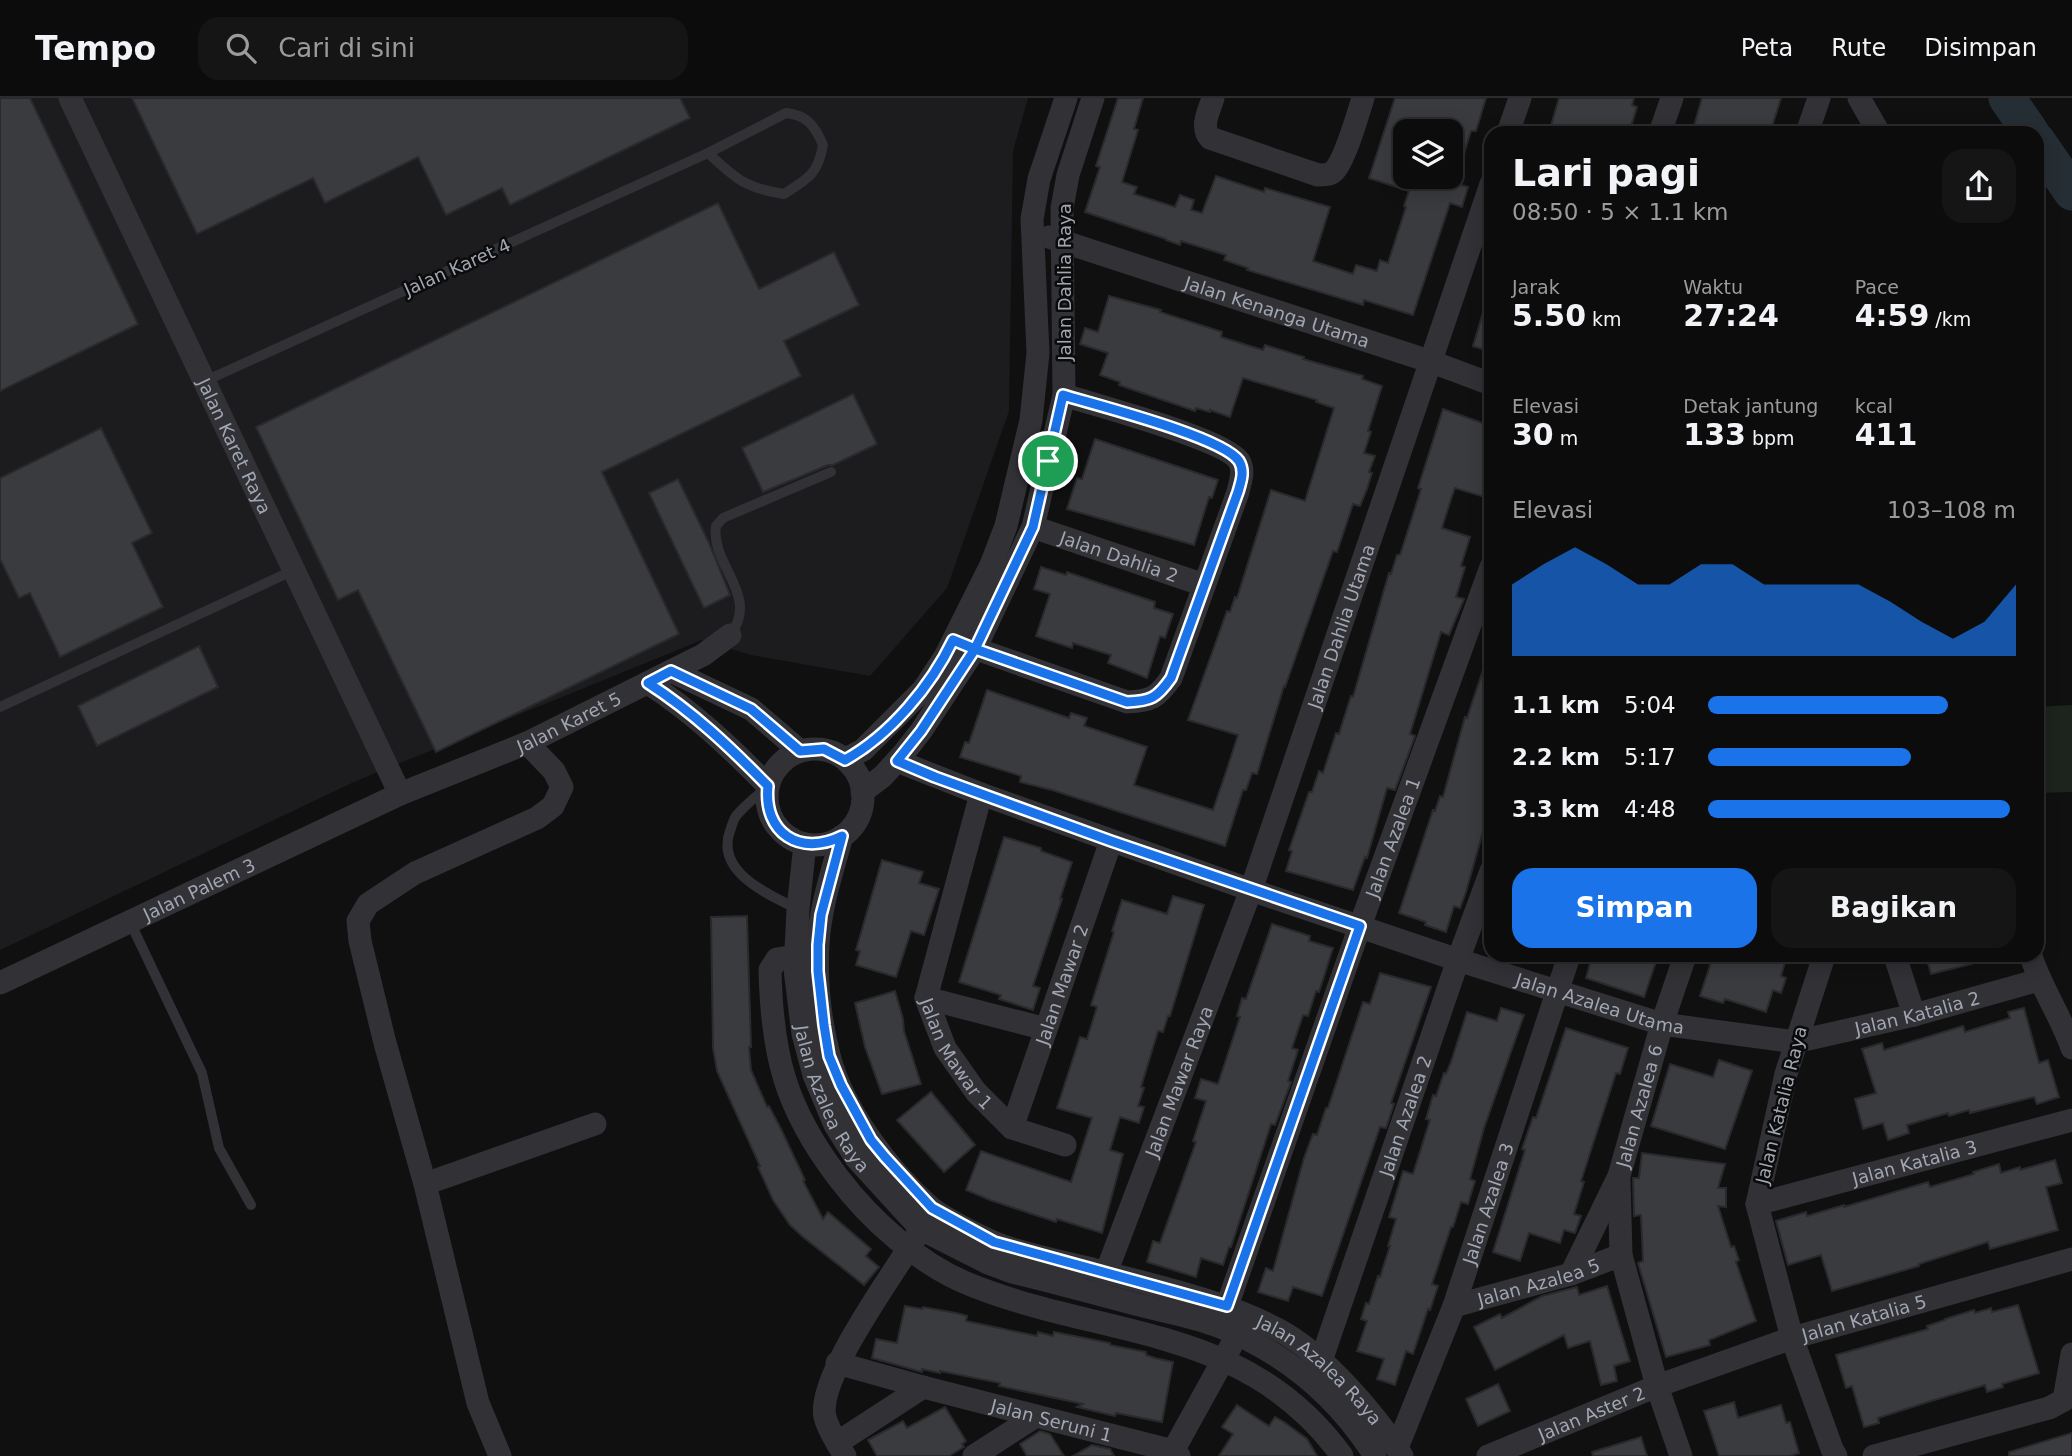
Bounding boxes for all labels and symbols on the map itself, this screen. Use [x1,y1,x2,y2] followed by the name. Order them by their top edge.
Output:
[1054,203,1075,362] street label: Jalan Dahlia Raya
[400,234,513,300] street label: Jalan Karet 4
[1181,271,1372,351] street label: Jalan Kenanga Utama
[193,374,276,517] street label: Jalan Karet Raya
[1018,431,1078,491] pin
[1056,526,1181,586] street label: Jalan Dahlia 2
[1303,541,1378,712] street label: Jalan Dahlia Utama
[512,687,625,757] street label: Jalan Karet 5
[1360,774,1424,901] street label: Jalan Azalea 1
[139,854,258,925] street label: Jalan Palem 3
[1031,921,1092,1048] street label: Jalan Mawar 2
[1512,968,1686,1037] street label: Jalan Azalea Utama
[1852,987,1982,1039] street label: Jalan Katalia 2
[916,994,997,1113] street label: Jalan Mawar 1
[1140,1003,1217,1161] street label: Jalan Mawar Raya
[791,1023,874,1176] street label: Jalan Azalea Raya
[1751,1024,1811,1187] street label: Jalan Katalia Raya
[1611,1042,1666,1171] street label: Jalan Azalea 6
[1374,1053,1435,1180] street label: Jalan Azalea 2
[1849,1135,1979,1189] street label: Jalan Katalia 3
[1458,1140,1517,1268] street label: Jalan Azalea 3
[1474,1254,1603,1310] street label: Jalan Azalea 5
[1798,1290,1929,1346] street label: Jalan Katalia 5
[1252,1310,1387,1429] street label: Jalan Azalea Raya
[1534,1382,1648,1445] street label: Jalan Aster 2
[988,1394,1114,1446] street label: Jalan Seruni 1

